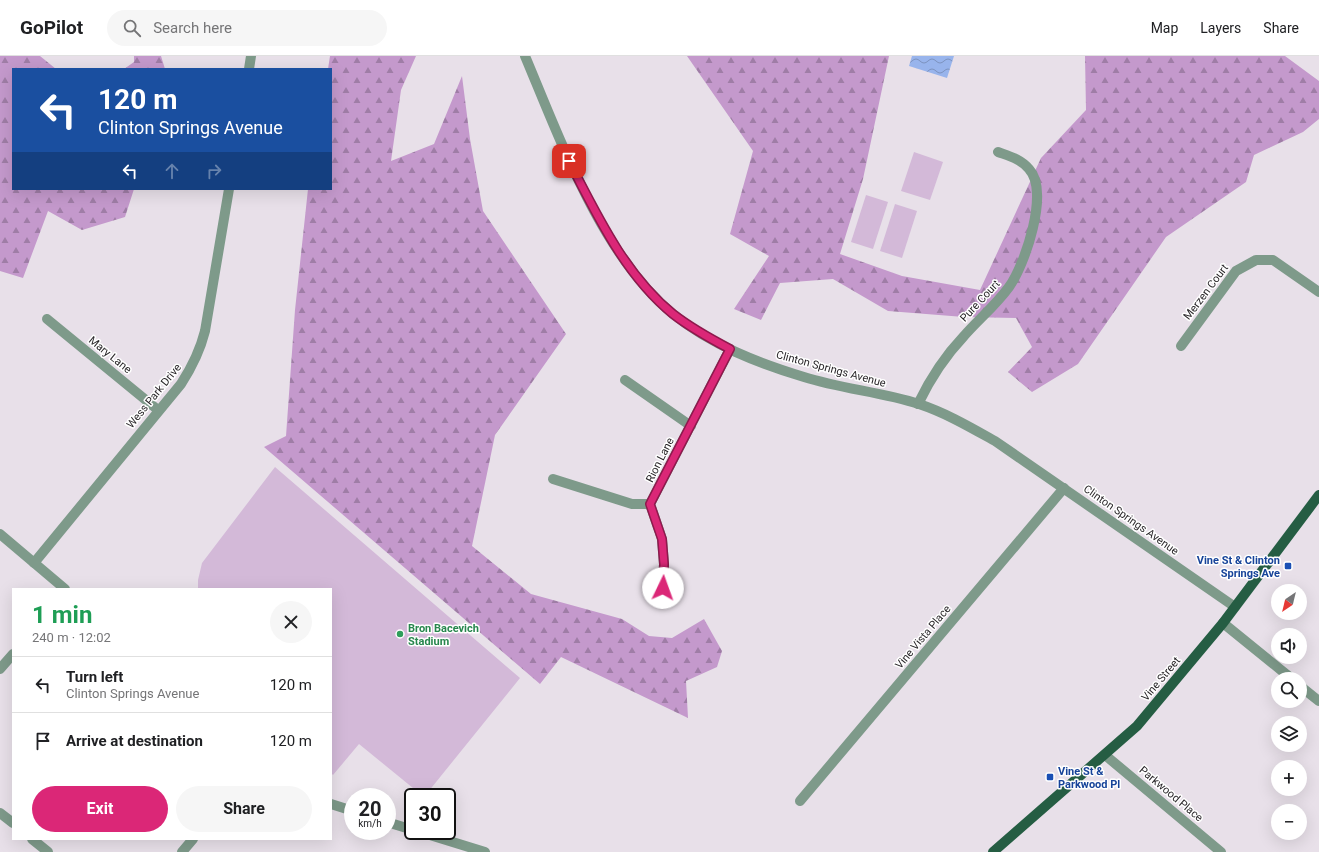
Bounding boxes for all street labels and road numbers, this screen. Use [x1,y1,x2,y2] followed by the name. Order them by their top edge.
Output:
[1181,261,1231,322] street label: Merzen Court
[957,277,1003,325] street label: Pure Court
[86,334,134,376] street label: Mary Lane
[775,348,887,390] street label: Clinton Springs Avenue
[124,361,184,431] street label: Wess Park Drive
[643,435,677,484] street label: Rion Lane
[1081,482,1181,558] street label: Clinton Springs Avenue
[893,602,954,672] street label: Vine Vista Place
[1139,654,1183,704] street label: Vine Street
[1137,764,1206,825] street label: Parkwood Place

